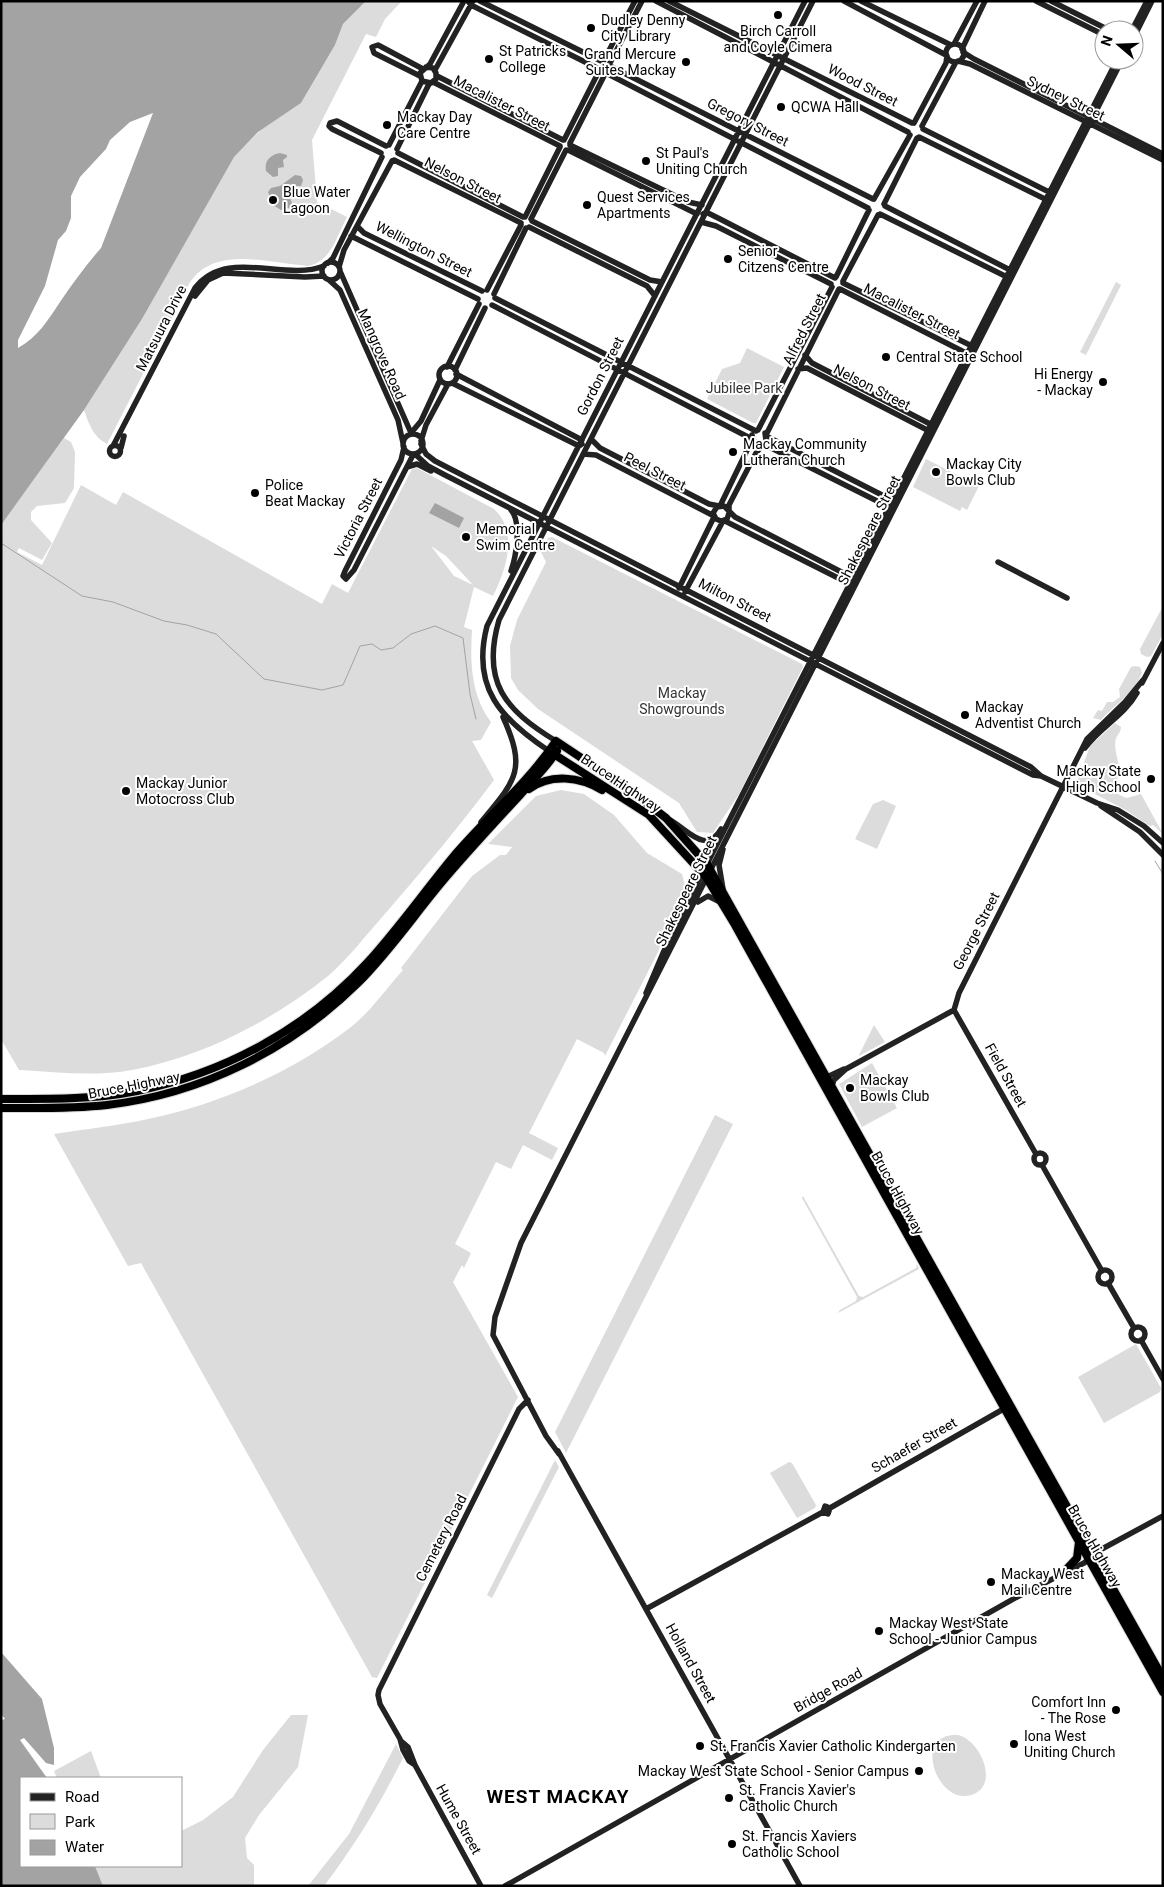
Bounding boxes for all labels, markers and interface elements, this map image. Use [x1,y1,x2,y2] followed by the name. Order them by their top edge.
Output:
[772,9,784,21] marker: Birch Carroll and Coyle Cimera
[601,12,686,44] place label: Dudley Denny City Library
[1094,20,1144,70] north arrow
[585,22,597,34] marker: Dudley Denny City Library
[724,23,832,55] place label: Birch Carroll and Coyle Cimera
[1098,33,1116,48] text: N
[499,43,566,75] place label: St Patricks College
[584,46,676,78] place label: Grand Mercure Suites Mackay
[483,53,495,65] marker: St Patricks College
[680,56,692,68] marker: Grand Mercure Suites Mackay
[825,61,901,110] street label: Wood Street
[451,72,553,134] street label: Macalister Street
[1024,72,1108,124] street label: Sydney Street
[705,95,792,150] street label: Gregory Street
[791,99,859,115] place label: QCWA Hall
[775,101,787,113] marker: QCWA Hall
[397,109,473,141] place label: Mackay Day Care Centre
[381,119,393,131] marker: Mackay Day Care Centre
[656,145,747,177] place label: St Paul's Uniting Church
[422,154,504,206] street label: Nelson Street
[640,155,652,167] marker: St Paul's Uniting Church
[283,184,351,216] place label: Blue Water Lagoon
[597,189,690,221] place label: Quest Services Apartments
[267,194,279,206] marker: Blue Water Lagoon
[581,199,593,211] marker: Quest Services Apartments
[373,218,475,280] street label: Wellington Street
[738,243,829,275] place label: Senior Citzens Centre
[722,253,734,265] marker: Senior Citzens Centre
[861,280,963,342] street label: Macalister Street
[133,282,189,374] street label: Matsuura Drive
[779,290,829,367] street label: Alfred Street
[355,306,409,402] street label: Mangrove Road
[573,334,627,418] street label: Gordon Street
[896,349,1023,365] place label: Central State School
[880,351,892,363] marker: Central State School
[831,361,913,413] street label: Nelson Street
[1034,366,1093,398] place label: Hi Energy - Mackay
[1097,376,1109,388] marker: Hi Energy - Mackay
[706,380,783,396] park label: Jubilee Park
[743,436,867,468] place label: Mackay Community Lutheran Church
[727,446,739,458] marker: Mackay Community Lutheran Church
[621,449,689,494] street label: Peel Street
[946,456,1022,488] place label: Mackay City Bowls Club
[930,466,942,478] marker: Mackay City Bowls Club
[834,472,904,587] street label: Shakespeare Street
[331,475,385,561] street label: Victoria Street
[265,477,346,509] place label: Police Beat Mackay
[249,487,261,499] marker: Police Beat Mackay
[476,521,555,553] place label: Memorial Swim Centre
[460,531,472,543] marker: Memorial Swim Centre
[696,575,774,625] street label: Milton Street
[639,685,725,717] park label: Mackay Showgrounds
[975,699,1081,731] place label: Mackay Adventist Church
[959,709,971,721] marker: Mackay Adventist Church
[578,750,664,816] street label: Bruce Highway
[1057,763,1141,795] place label: Mackay State High School
[1145,773,1157,785] marker: Mackay State High School
[136,775,235,807] place label: Mackay Junior Motocross Club
[120,785,132,797] marker: Mackay Junior Motocross Club
[652,833,720,949] street label: Shakespeare Street
[950,889,1003,973] street label: George Street
[982,1040,1030,1110] street label: Field Street
[87,1068,182,1102] street label: Bruce Highway
[860,1072,930,1104] place label: Mackay Bowls Club
[844,1082,856,1094] marker: Mackay Bowls Club
[868,1148,928,1238] street label: Bruce Highway
[869,1414,960,1476] street label: Schaefer Street
[412,1492,470,1584] street label: Cemetery Road
[1065,1502,1125,1591] street label: Bruce Highway
[1001,1566,1085,1598] place label: Mackay West Mail Centre
[985,1576,997,1588] marker: Mackay West Mail Centre
[889,1615,1037,1647] place label: Mackay West State School - Junior Campus
[663,1620,720,1706] street label: Holland Street
[873,1625,885,1637] marker: Mackay West State School - Junior Campus
[791,1665,865,1715] street label: Bridge Road
[1031,1694,1106,1726] place label: Comfort Inn - The Rose
[1110,1704,1122,1716] marker: Comfort Inn - The Rose
[1024,1728,1115,1760] place label: Iona West Uniting Church
[710,1738,956,1754] place label: St. Francis Xavier Catholic Kindergarten
[1008,1738,1020,1750] marker: Iona West Uniting Church
[694,1740,706,1752] marker: St. Francis Xavier Catholic Kindergarten
[638,1763,909,1779] place label: Mackay West State School - Senior Campus
[913,1765,925,1777] marker: Mackay West State School - Senior Campus
[20,1777,182,1867] legend
[433,1781,485,1857] street label: Hume Street
[739,1782,856,1814] place label: St. Francis Xavier's Catholic Church
[486,1785,630,1808] district label: WEST MACKAY
[65,1788,99,1806] text: Road
[723,1792,735,1804] marker: St. Francis Xavier's Catholic Church
[65,1813,96,1831] text: Park
[742,1828,857,1860] place label: St. Francis Xaviers Catholic School
[65,1838,104,1856] text: Water
[726,1838,738,1850] marker: St. Francis Xaviers Catholic School

